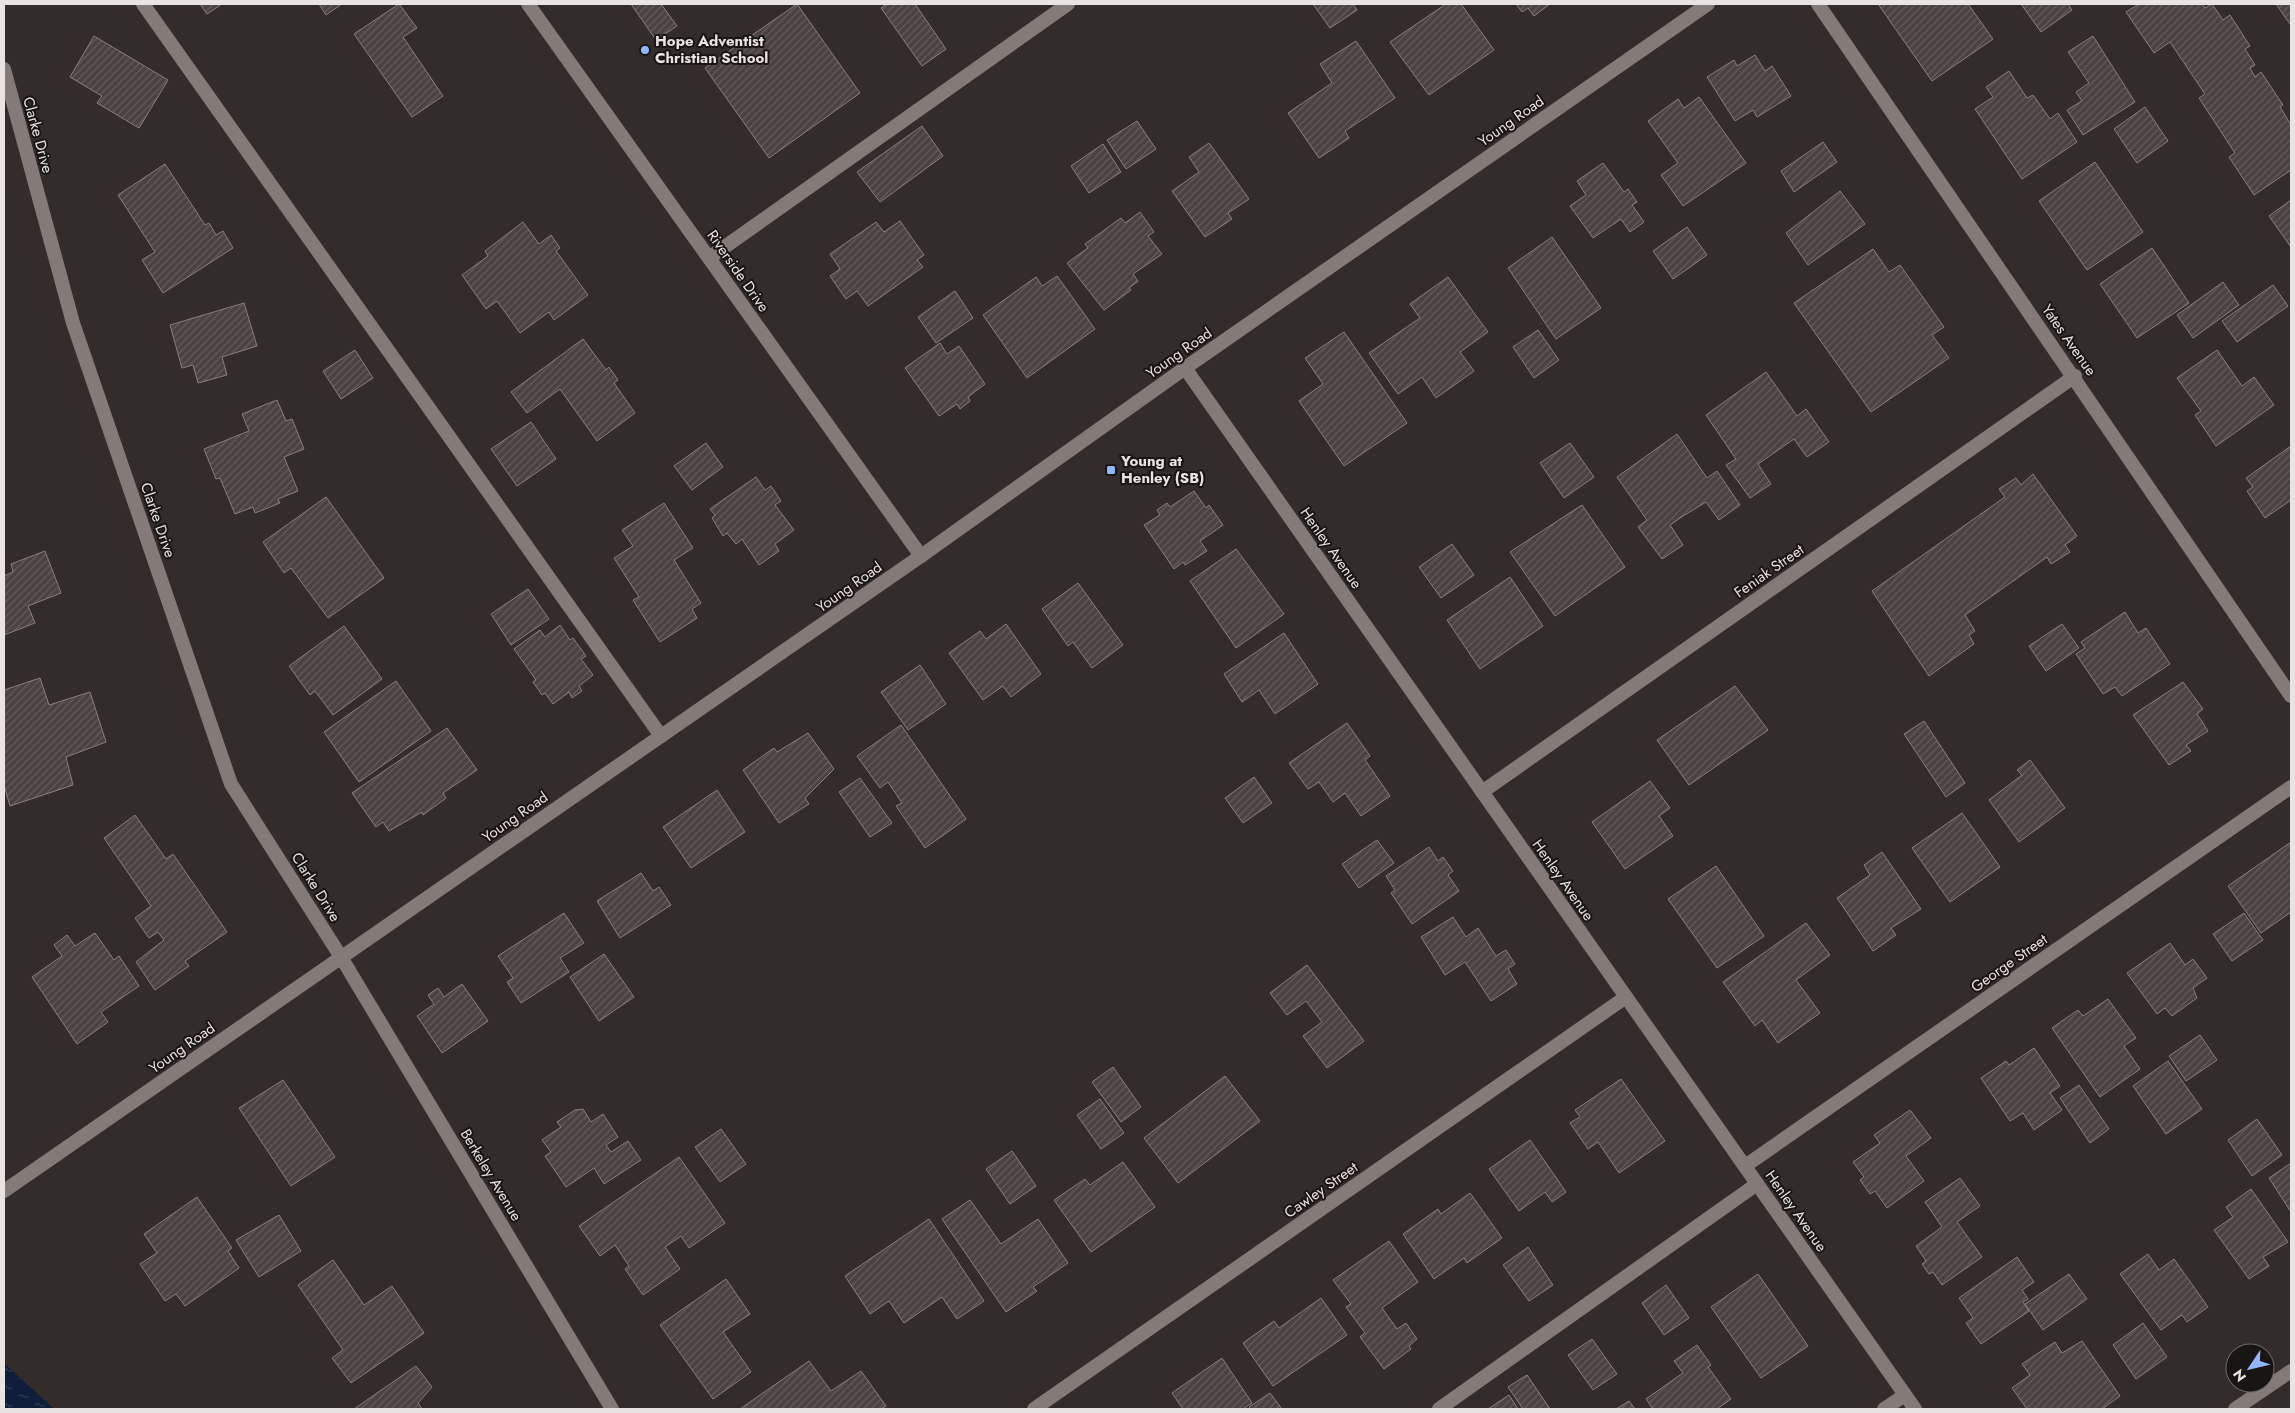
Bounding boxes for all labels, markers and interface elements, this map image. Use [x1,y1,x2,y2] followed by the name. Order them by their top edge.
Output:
[655,30,768,69] place label: Hope Adventist Christian School
[639,44,651,56] marker: Hope Adventist Christian School
[1473,90,1549,152] street label: Young Road
[17,94,59,176] street label: Clarke Drive
[702,226,775,317] street label: Riverside Drive
[2036,300,2102,380] street label: Yates Avenue
[1141,322,1217,384] street label: Young Road
[1120,450,1204,489] place label: Young at Henley (SB)
[1105,464,1117,476] marker: Young at Henley (SB)
[135,480,181,561] street label: Clarke Drive
[1295,503,1367,593] street label: Henley Avenue
[1730,539,1809,603] street label: Feniak Street
[811,556,887,618] street label: Young Road
[477,786,553,848] street label: Young Road
[1527,835,1599,925] street label: Henley Avenue
[286,848,346,926] street label: Clarke Drive
[1966,928,2052,998] street label: George Street
[144,1017,220,1079] street label: Young Road
[455,1125,527,1226] street label: Berkeley Avenue
[1280,1156,1363,1224] street label: Cawley Street
[1760,1166,1832,1256] street label: Henley Avenue
[2225,1343,2275,1393] north arrow
[2228,1365,2251,1386] text: N

